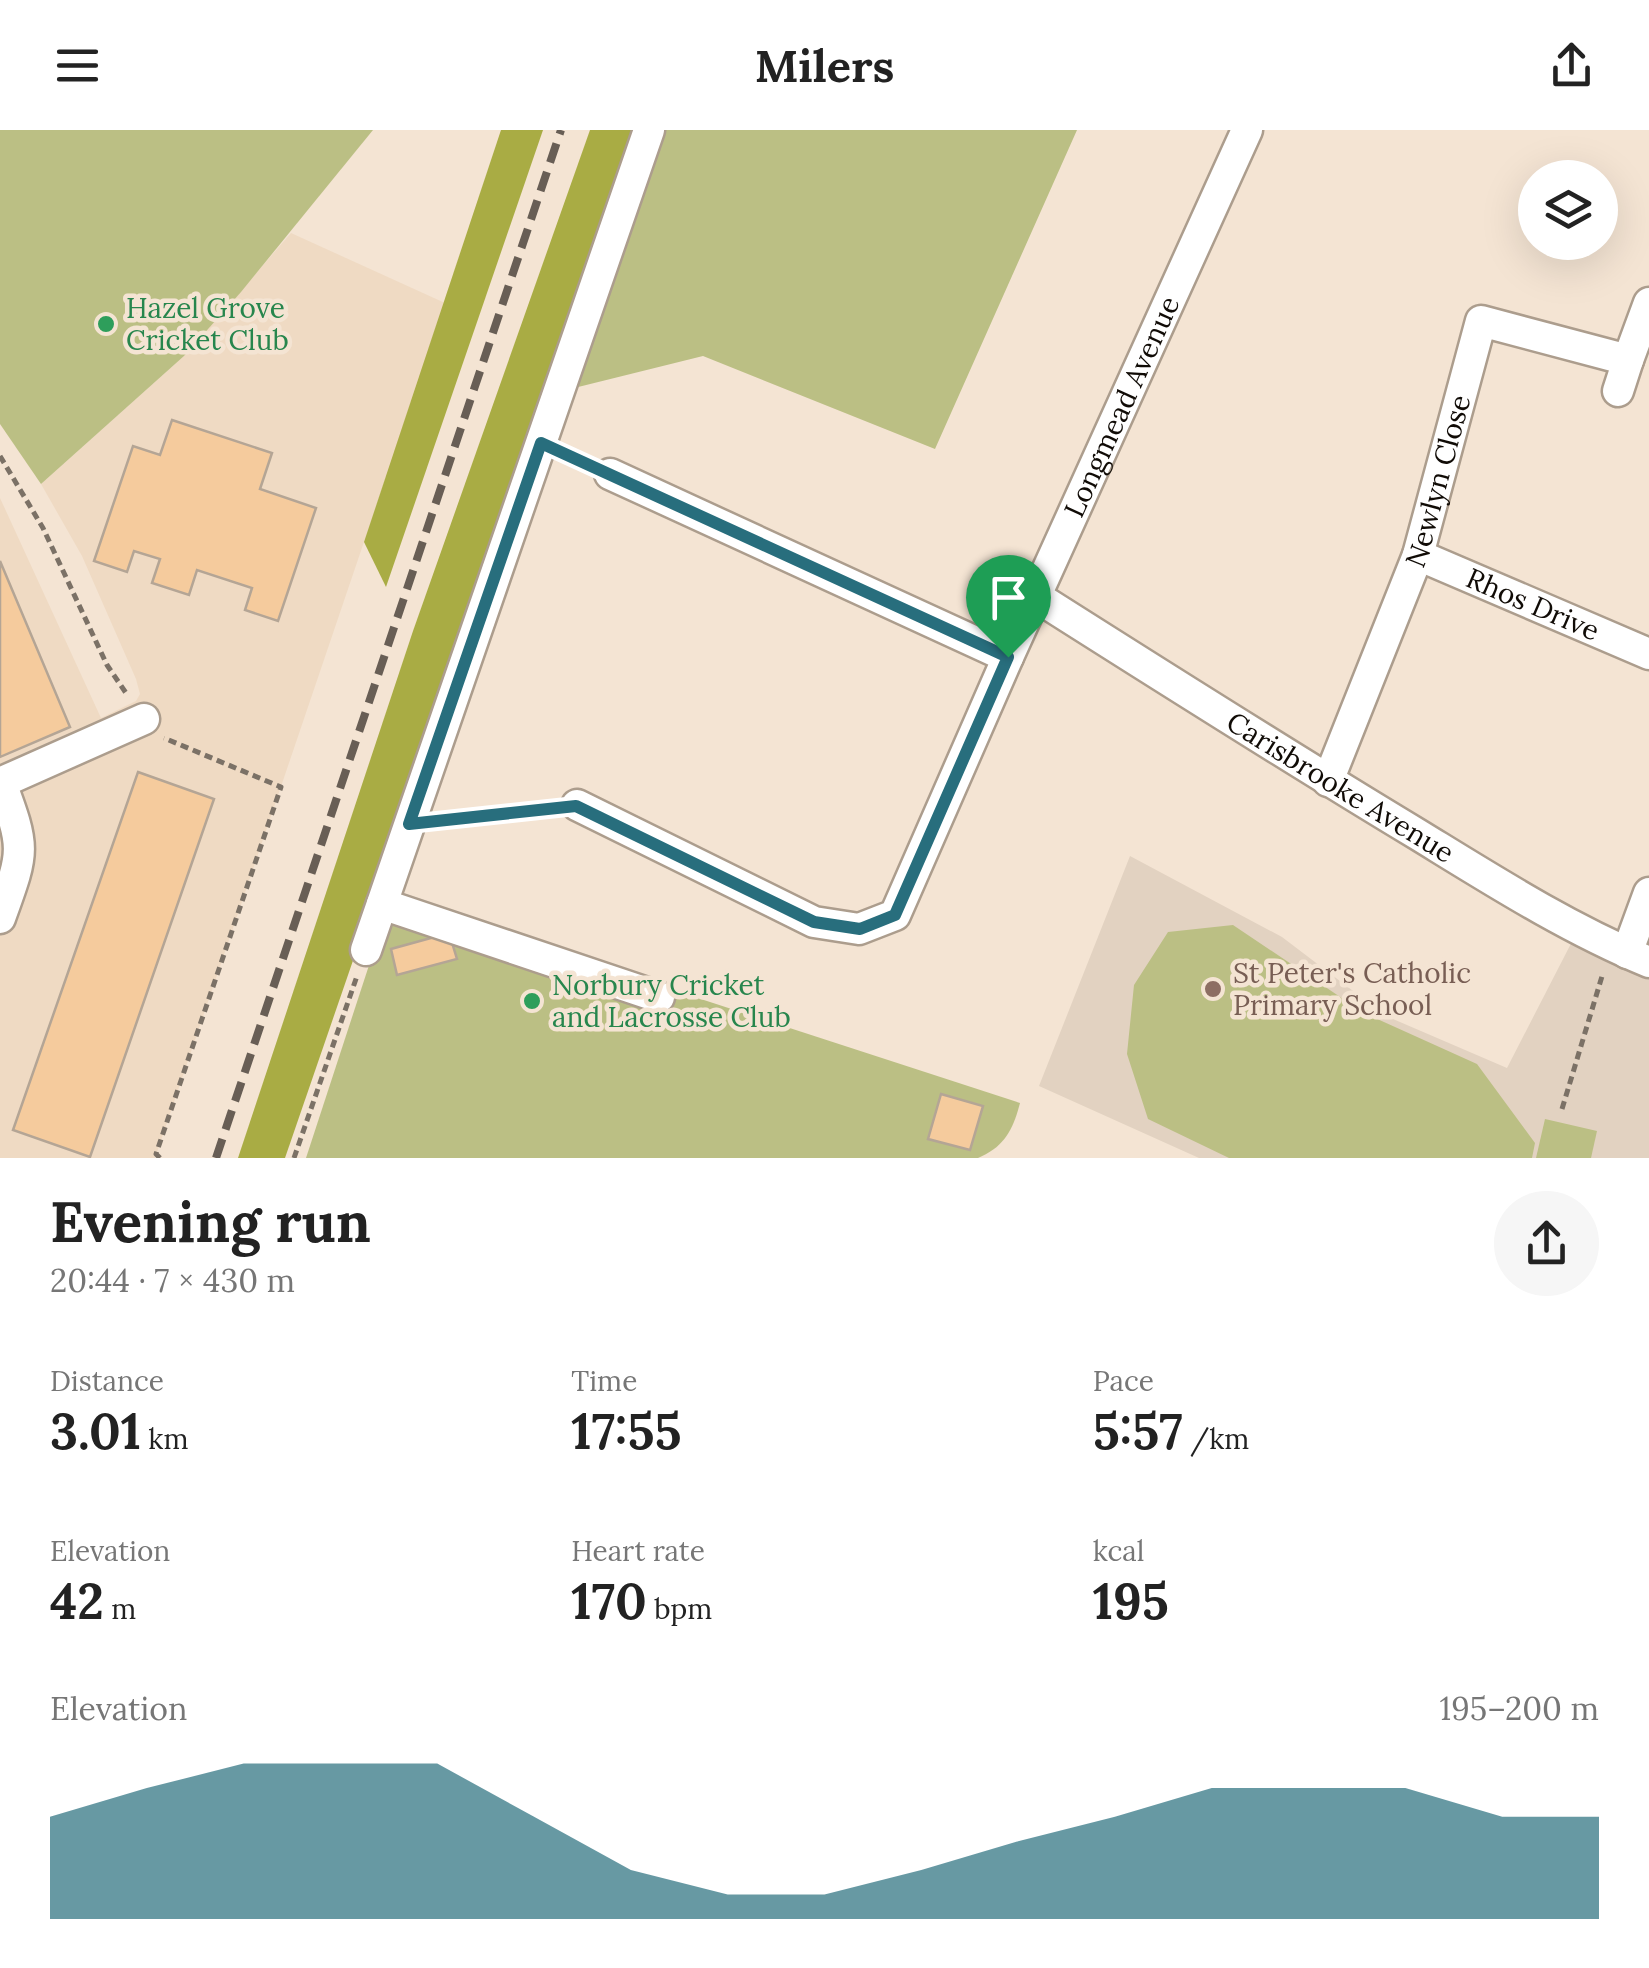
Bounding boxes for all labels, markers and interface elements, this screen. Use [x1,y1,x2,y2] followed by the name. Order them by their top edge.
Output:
[755,37,894,94] text: Milers
[50,38,105,93] icon: menu
[1544,38,1599,93] icon: share
[1518,160,1618,260] map controls
[1518,160,1618,260] button: layers
[126,290,289,358] place label: Hazel Grove Cricket Club
[1056,290,1187,523] street label: Longmead Avenue
[95,313,117,335] marker: Hazel Grove Cricket Club
[1397,391,1478,573] street label: Newlyn Close
[966,555,1051,658] pin
[1461,560,1605,649] street label: Rhos Drive
[981,570,1036,625] icon: arrive
[1220,703,1461,870] street label: Carisbrooke Avenue
[1233,955,1471,1023] place label: St Peter's Catholic Primary School
[552,967,791,1035] place label: Norbury Cricket and Lacrosse Club
[1202,978,1224,1000] marker: St Peter's Catholic Primary School
[521,990,543,1012] marker: Norbury Cricket and Lacrosse Club
[50,1187,371,1257] text: Evening run
[1494,1191,1599,1296] button: share
[50,1260,295,1301] text: 20:44 · 7 × 430 m
[50,1363,164,1399] text: Distance
[571,1363,637,1399] text: Time
[1093,1363,1154,1399] text: Pace
[50,1399,141,1463] text: 3.01
[571,1399,682,1463] text: 17:55
[1093,1399,1183,1463] text: 5:57
[141,1421,188,1457] text: km
[1183,1421,1249,1457] text: /km
[50,1533,170,1569] text: Elevation
[571,1533,705,1569] text: Heart rate
[1093,1533,1144,1569] text: kcal
[50,1569,104,1633] text: 42
[571,1569,647,1633] text: 170
[1093,1569,1169,1633] text: 195
[104,1591,136,1627] text: m
[647,1591,712,1627] text: bpm
[50,1688,187,1729] text: Elevation
[1440,1688,1599,1729] text: 195–200 m

